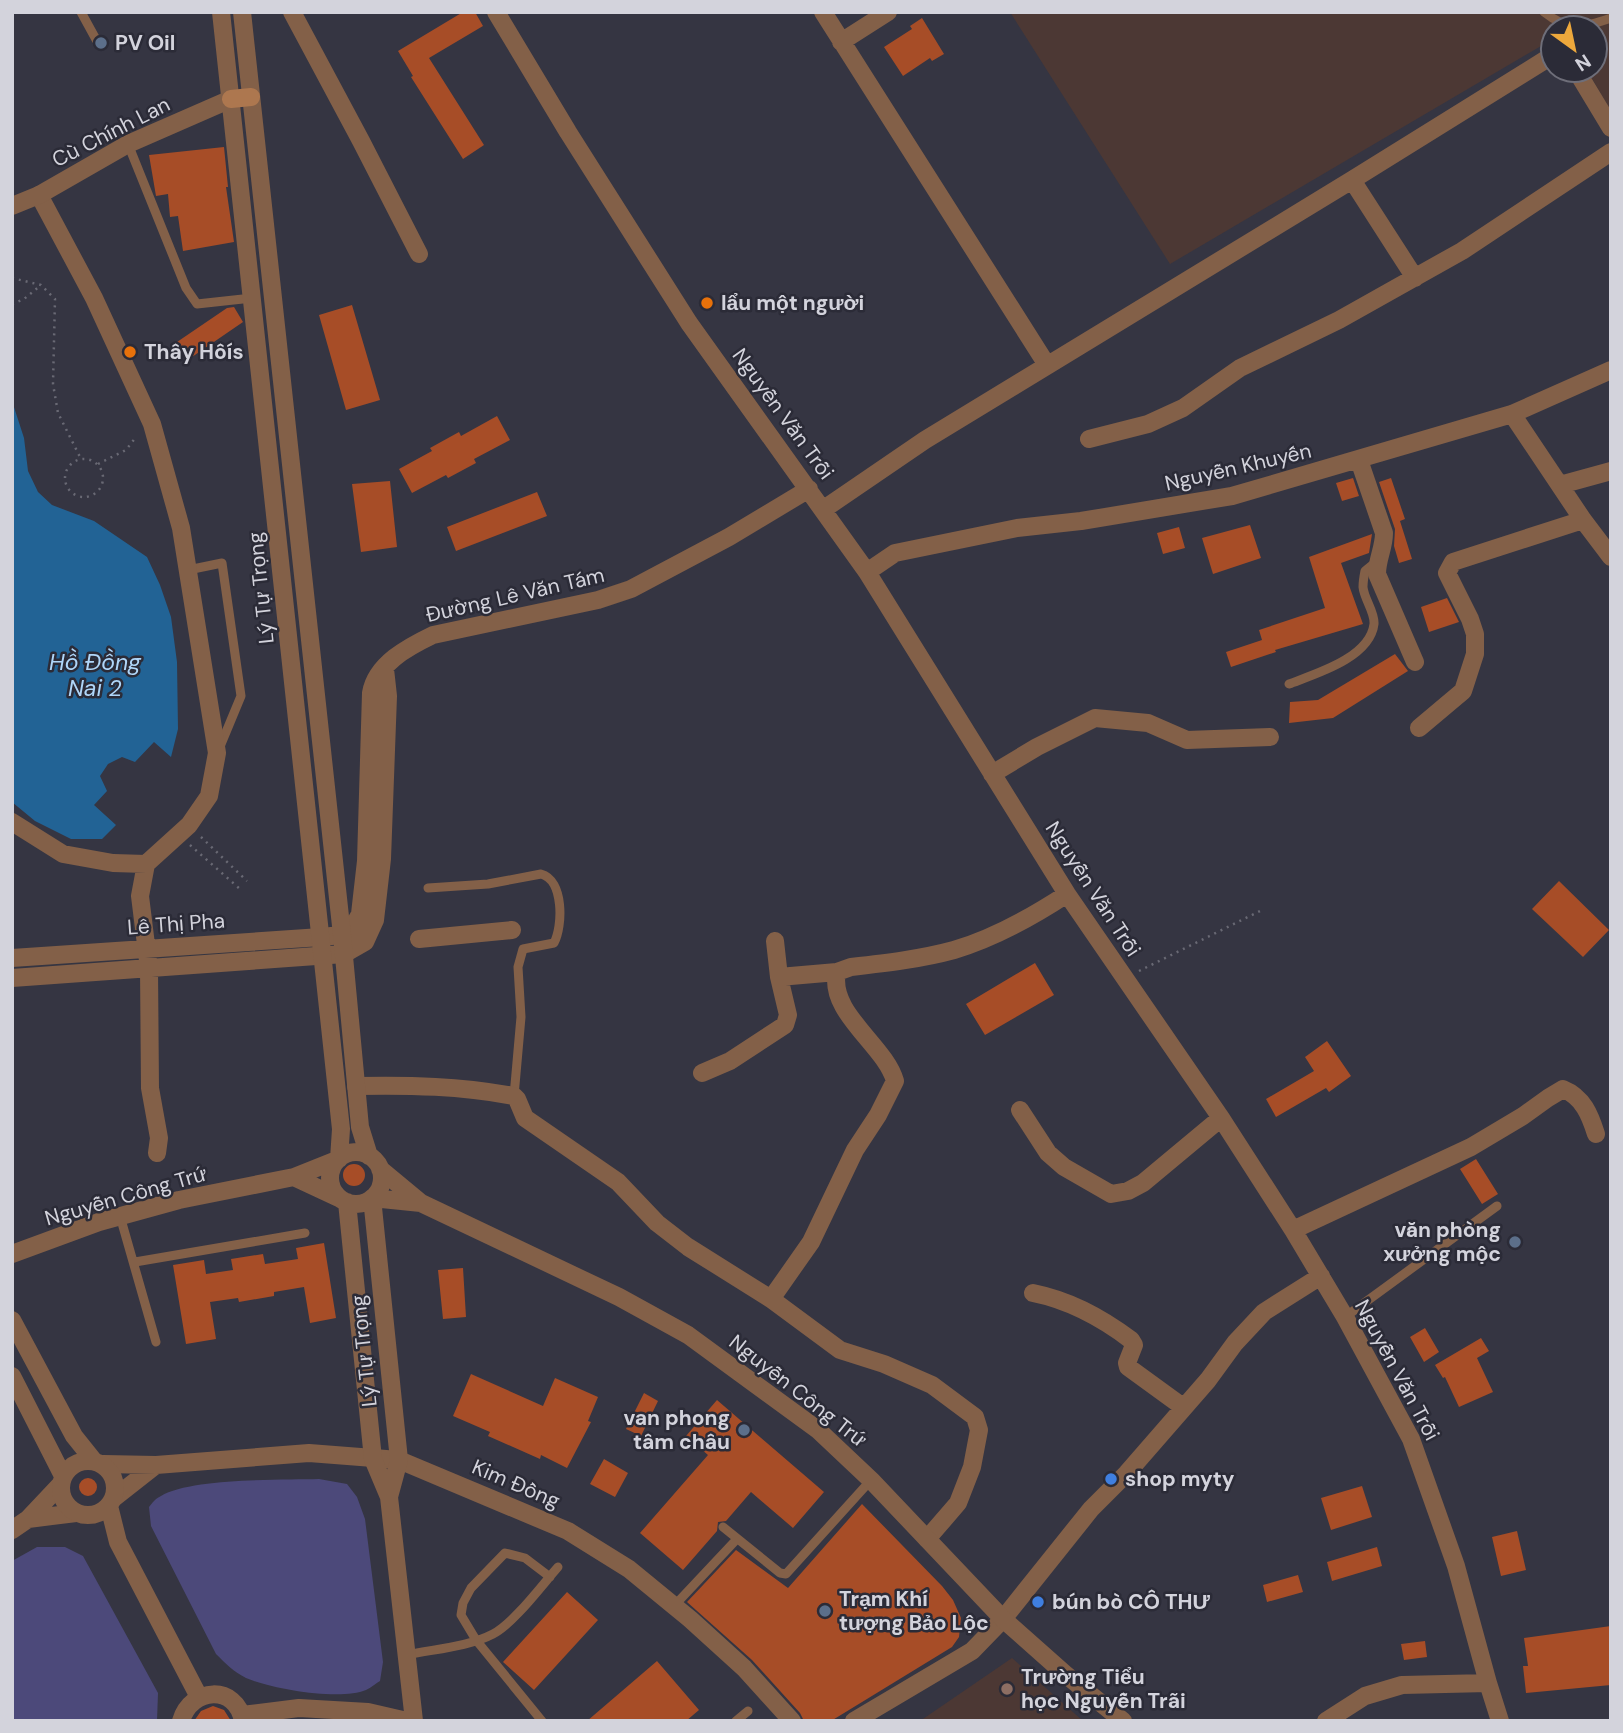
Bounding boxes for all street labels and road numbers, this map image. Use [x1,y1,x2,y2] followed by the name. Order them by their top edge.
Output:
[47,90,175,174] street label: Cù Chính Lan
[726,343,840,485] street label: Nguyễn Văn Trỗi
[1162,437,1314,497] street label: Nguyễn Khuyến
[241,530,281,645] street label: Lý Tự Trọng
[423,561,607,629] street label: Đường Lê Văn Tám
[1039,816,1147,962] street label: Nguyễn Văn Trỗi
[126,907,226,941] street label: Lê Thị Pha
[41,1159,211,1233] street label: Nguyễn Công Trứ
[344,1293,384,1408] street label: Lý Tự Trọng
[1348,1295,1446,1445] street label: Nguyễn Văn Trỗi
[723,1328,873,1454] street label: Nguyễn Công Trứ
[468,1453,564,1515] street label: Kim Đồng

